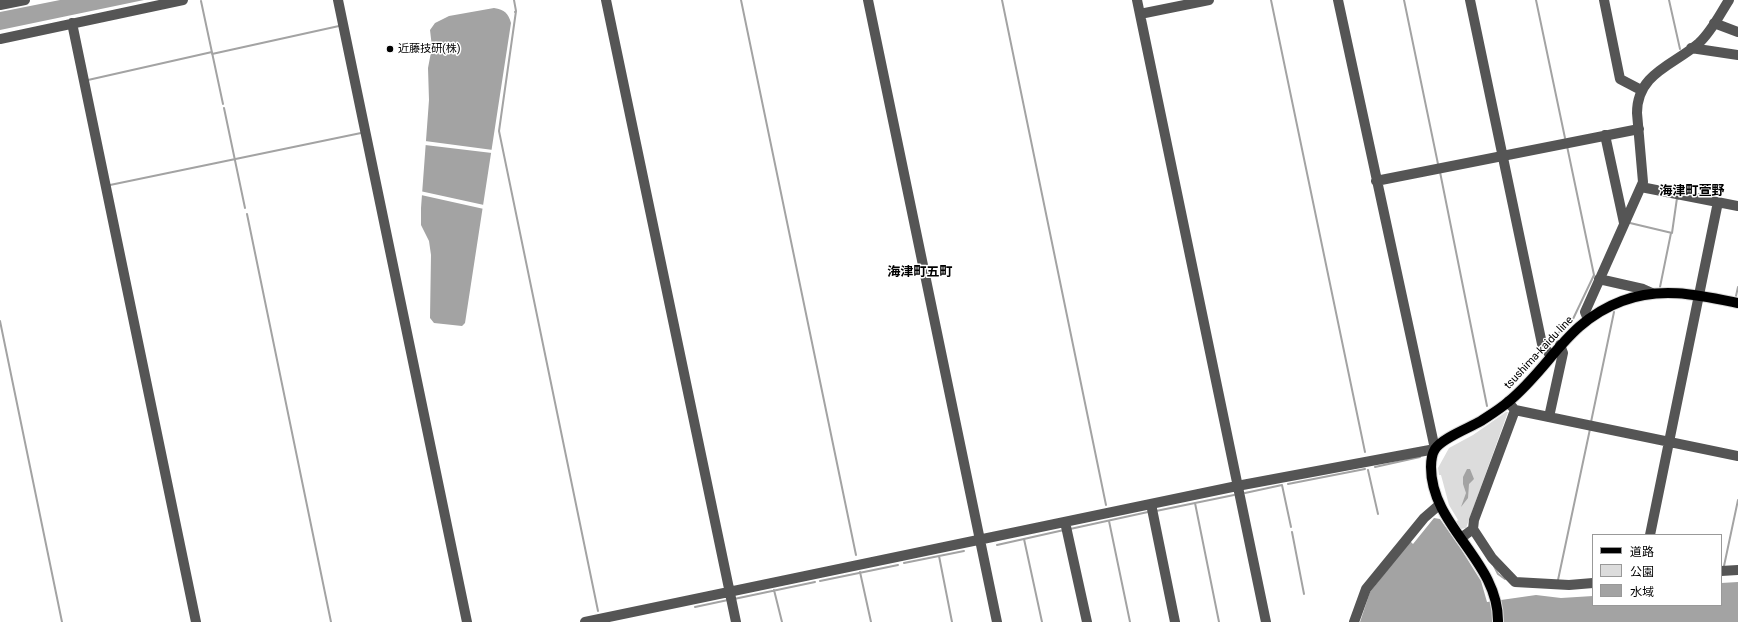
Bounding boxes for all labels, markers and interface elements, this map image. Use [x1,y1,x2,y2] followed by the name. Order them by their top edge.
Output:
[398,42,461,56] place label: 近藤技研(株)
[385,44,395,54] marker: 近藤技研(株)
[1660,184,1724,200] district label: 海津町萱野
[888,265,952,281] district label: 海津町五町
[1502,314,1576,392] street label: tsushima-kaidu line
[1592,534,1722,606] legend
[1630,545,1654,559] text: 道路
[1630,565,1654,579] text: 公園
[1630,585,1654,599] text: 水域

